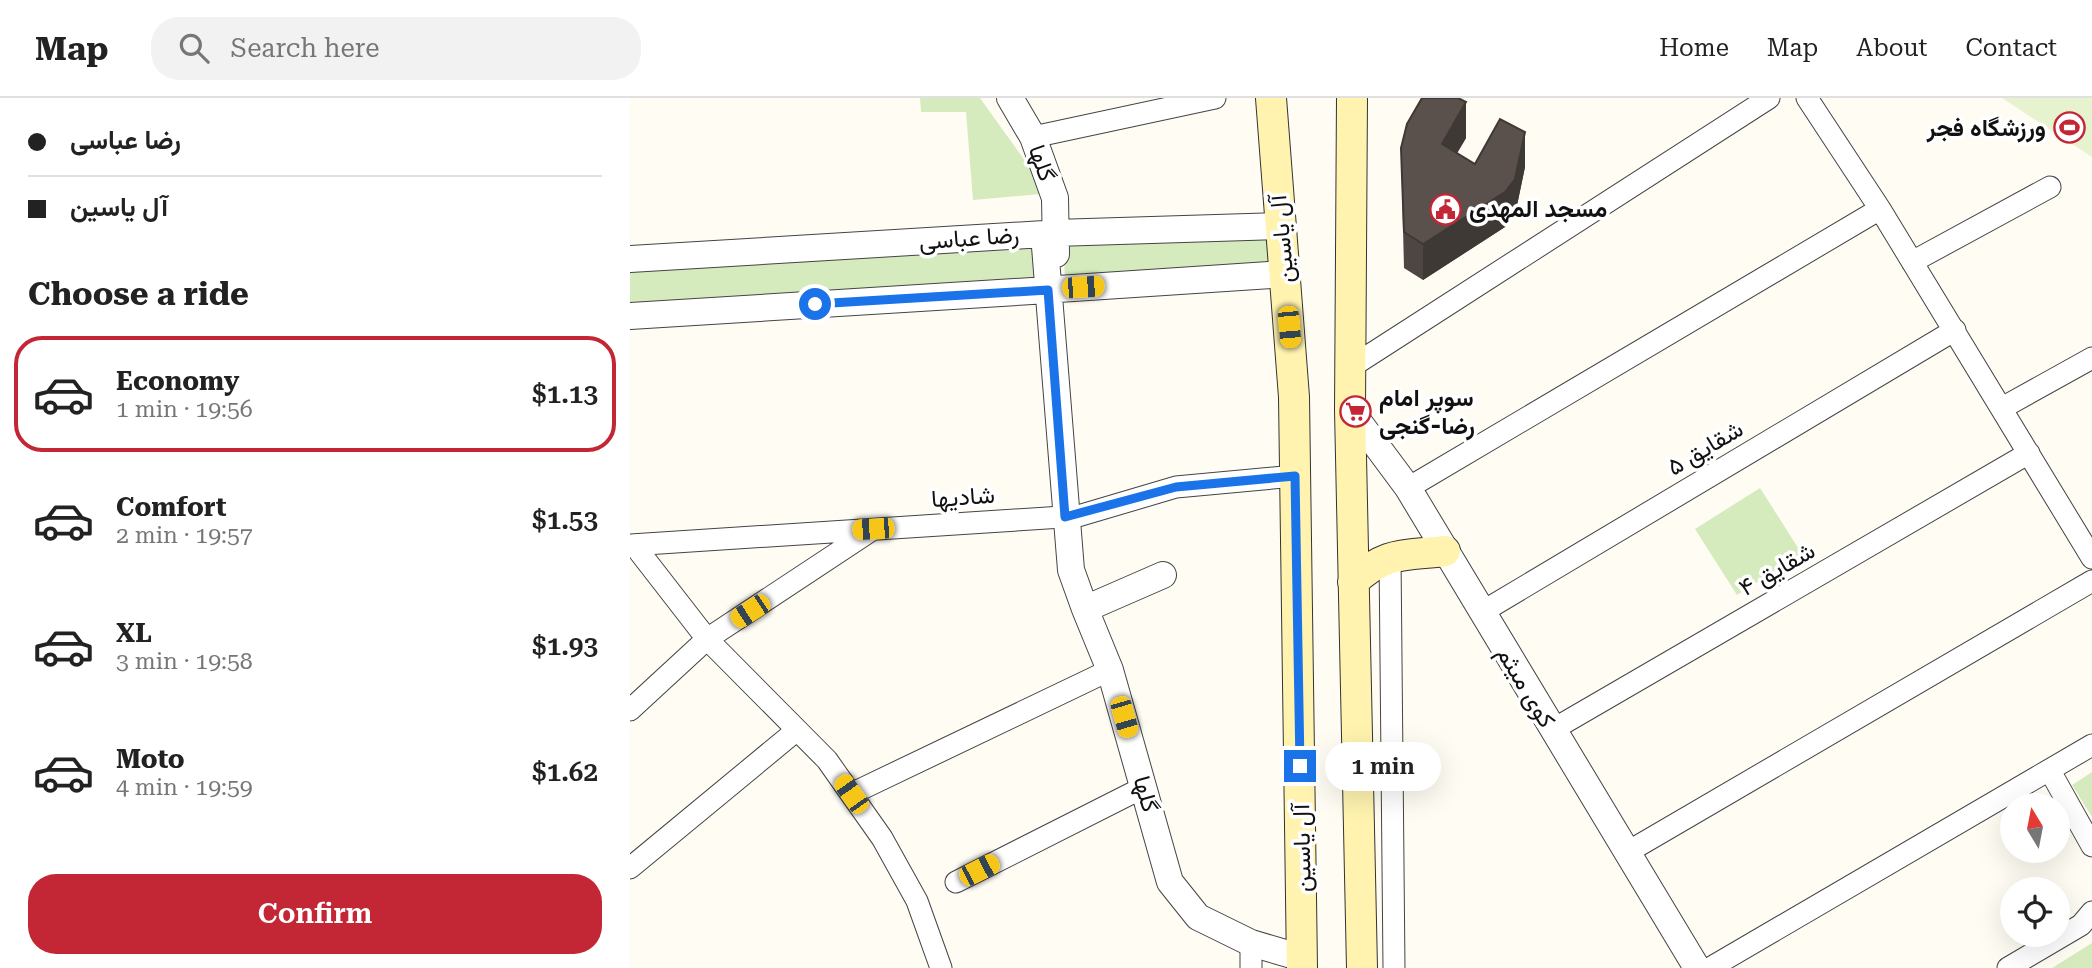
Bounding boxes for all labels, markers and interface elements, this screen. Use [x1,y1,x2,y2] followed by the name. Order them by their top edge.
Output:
[151,17,641,80] search box
[35,29,109,68] text: Map
[175,29,213,67] icon: search
[231,33,380,63] text: Search here
[1659,34,1729,62] text: Home
[1767,34,1818,62] text: Map
[1856,34,1927,62] text: About
[1965,34,2057,62] text: Contact
[2052,111,2086,145] sports icon: ورزشگاه فجر
[1926,114,2046,143] place label: ورزشگاه فجر
[70,125,181,155] text: رضا عباسی
[1022,141,1061,185] street label: گلها
[1264,191,1300,284] street label: آل یاسین
[70,192,168,222] text: آل یاسین
[1429,192,1463,226] public building icon: مسجد المهدی
[1469,195,1607,224] place label: مسجد المهدی
[918,221,1020,256] street label: رضا عباسی
[28,275,249,313] text: Choose a ride
[1062,275,1105,299] car
[799,288,831,320] route start
[1277,305,1302,349] car
[32,363,95,426] icon: car
[116,366,239,396] text: Economy
[532,379,598,409] text: $1.13
[1379,384,1475,441] place label: سوپر امام رضا-گنجی
[1339,395,1373,429] supermarket icon: سوپر امام رضا-گنجی
[116,396,253,423] text: 1 min · 19:56
[1662,415,1748,481] street label: شقایق ۵
[930,481,996,514] street label: شادیها
[32,489,95,552] icon: car
[116,492,226,522] text: Comfort
[532,505,598,535] text: $1.53
[852,517,895,541] car
[116,522,253,549] text: 2 min · 19:57
[1734,536,1820,602] street label: شقایق ۴
[727,591,774,631] car
[32,615,95,678] icon: car
[116,618,152,648] text: XL
[532,631,598,661] text: $1.93
[1489,641,1561,734] street label: کوی میثم
[116,648,253,675] text: 3 min · 19:58
[1109,694,1140,740] car
[32,741,95,804] icon: car
[1324,742,1440,790] callout: 1 min
[116,744,185,774] text: Moto
[1284,750,1316,782] route end
[1351,753,1415,780] text: 1 min
[532,757,598,787] text: $1.62
[831,771,872,817] car
[1127,773,1164,816] street label: گلها
[116,774,253,801] text: 4 min · 19:59
[2000,793,2070,863] north arrow
[2000,793,2070,947] map controls
[1287,801,1317,892] street label: آل یاسین
[956,851,1003,889] car
[28,874,602,954] button: Confirm
[2000,877,2070,947] button: locate

